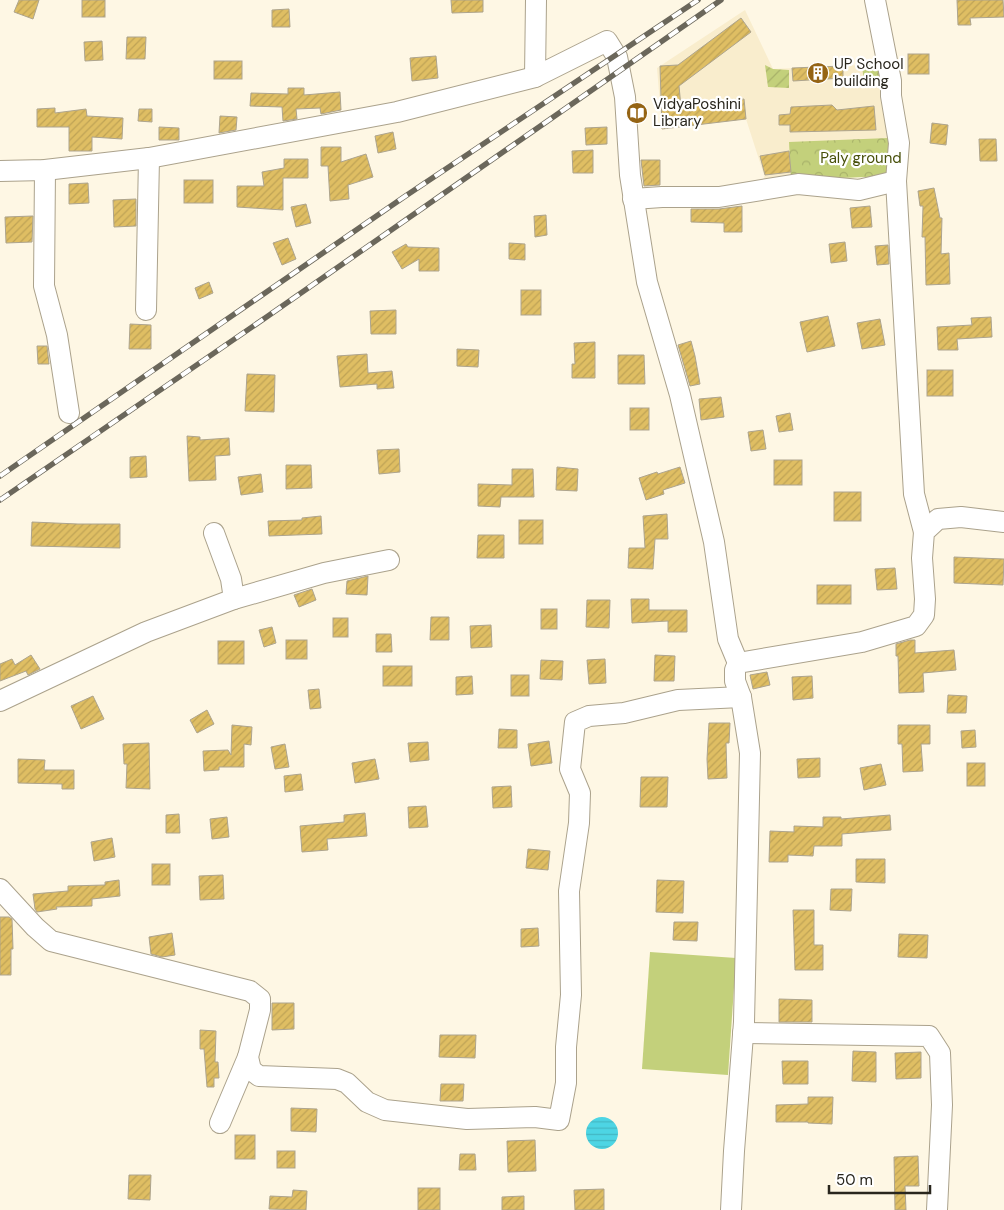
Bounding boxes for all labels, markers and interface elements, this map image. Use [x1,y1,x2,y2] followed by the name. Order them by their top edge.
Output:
[834,54,904,91] place label: UP School building
[806,61,830,85] building icon: UP School building
[653,94,741,131] place label: VidyaPoshini Library
[625,101,649,125] library icon: VidyaPoshini Library
[820,148,902,168] park label: Paly ground
[829,1162,930,1194] scale bar
[836,1170,873,1190] text: 50 m

